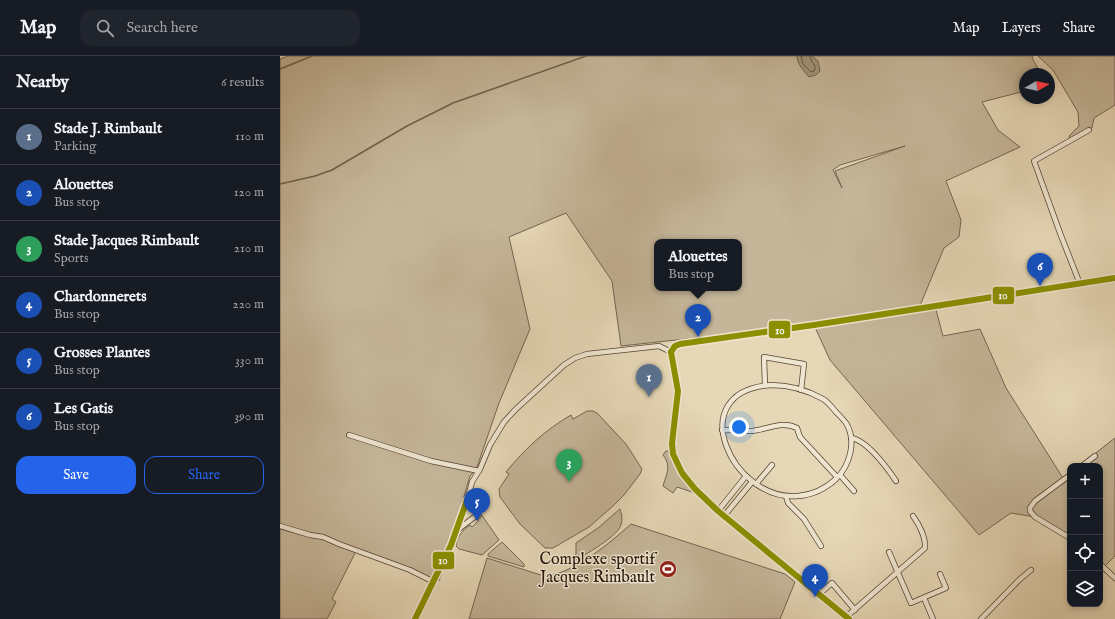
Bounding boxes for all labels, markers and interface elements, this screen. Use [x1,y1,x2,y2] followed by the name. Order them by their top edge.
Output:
[80,10,360,46] search box
[20,16,56,40] text: Map
[94,17,116,39] icon: search
[126,18,198,37] text: Search here
[953,19,980,37] text: Map
[1002,19,1041,37] text: Layers
[1063,19,1095,37] text: Share
[1019,68,1055,104] north arrow
[16,72,69,93] text: Nearby
[221,74,264,91] text: 6 results
[54,119,162,138] text: Stade J. Rimbault
[27,128,31,145] text: 1
[235,128,264,145] text: 110 m
[54,138,96,155] text: Parking
[54,175,113,194] text: Alouettes
[26,184,32,201] text: 2
[234,184,264,201] text: 120 m
[54,194,100,211] text: Bus stop
[54,231,199,250] text: Stade Jacques Rimbault
[654,239,742,291] popup
[27,240,31,257] text: 3
[234,240,264,257] text: 210 m
[668,247,728,266] text: Alouettes
[54,250,89,267] text: Sports
[1027,253,1053,286] pin: 6
[668,266,714,283] text: Bus stop
[992,286,1015,305] line badge: 10
[54,287,146,306] text: Chardonnerets
[998,289,1008,303] text: 10
[26,296,32,313] text: 4
[233,296,264,313] text: 220 m
[685,304,711,337] pin: 2
[54,306,100,323] text: Bus stop
[768,320,791,339] line badge: 10
[775,324,785,338] text: 10
[54,343,150,362] text: Grosses Plantes
[27,352,31,369] text: 5
[235,352,264,369] text: 330 m
[54,362,100,379] text: Bus stop
[636,364,662,397] pin: 1
[54,399,113,418] text: Les Gatis
[26,408,32,425] text: 6
[234,408,264,425] text: 390 m
[729,417,749,437] your location
[54,418,100,435] text: Bus stop
[556,449,582,482] pin: 3
[16,456,136,494] button: Save
[144,456,264,494] button: Share
[1067,463,1103,607] map controls
[1067,463,1103,499] button: +
[464,488,490,521] pin: 5
[1067,499,1103,535] button: −
[1067,535,1103,571] button: locate
[538,550,658,588] place label: Complexe sportif Jacques Rimbault
[432,551,455,570] line badge: 10
[438,554,448,568] text: 10
[658,559,678,579] sports icon: Complexe sportif Jacques Rimbault
[802,564,828,597] pin: 4
[1067,571,1103,607] button: layers

